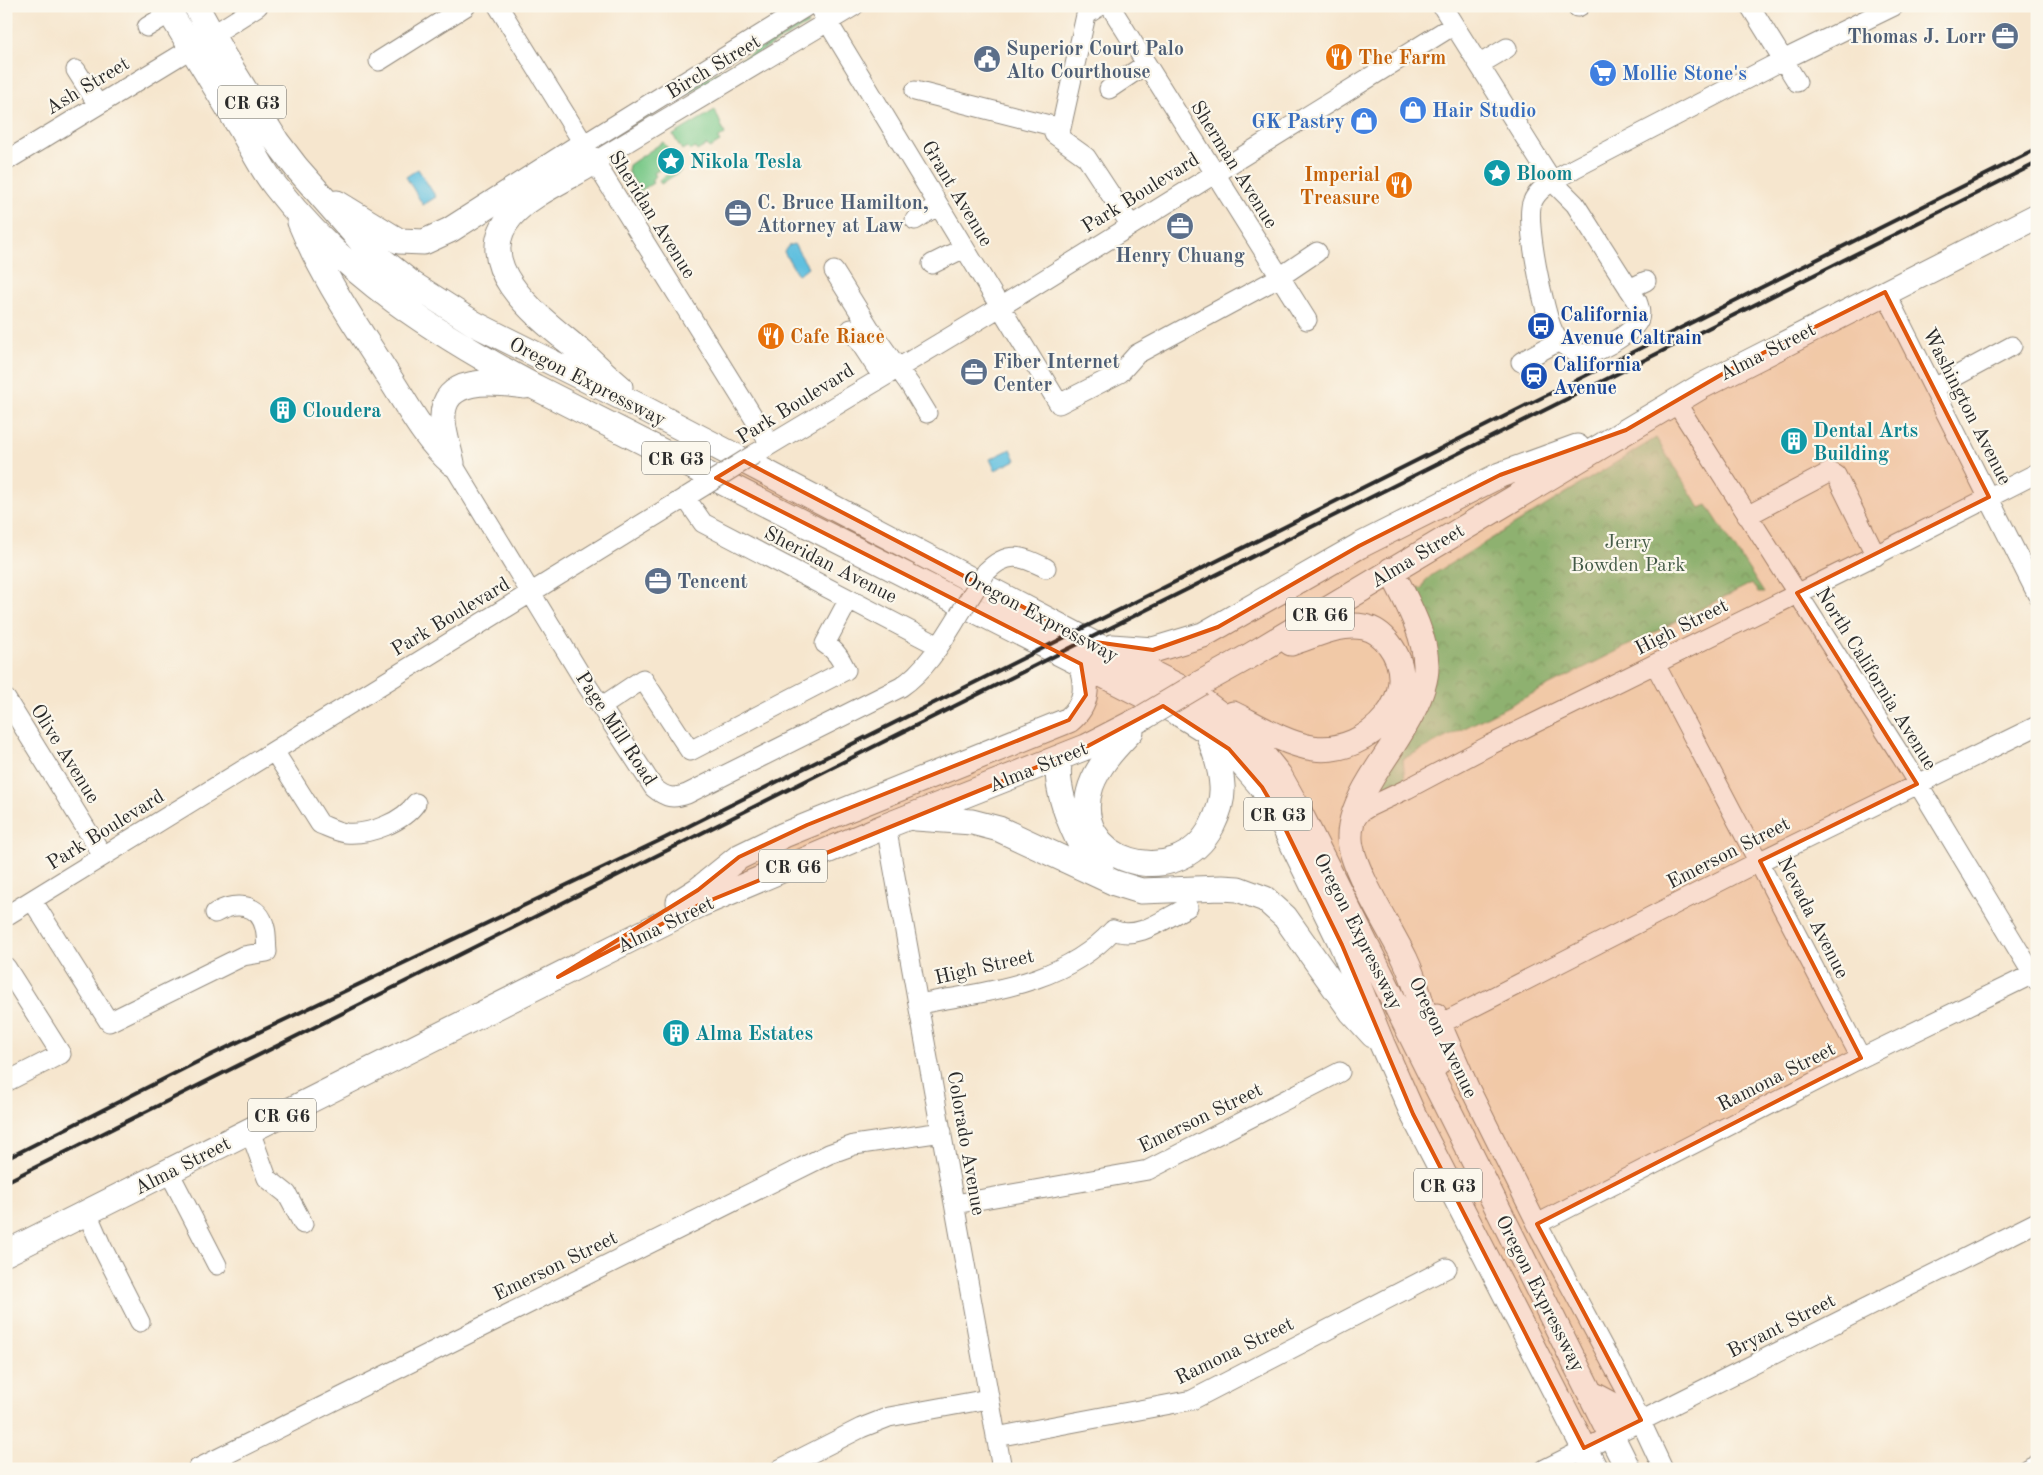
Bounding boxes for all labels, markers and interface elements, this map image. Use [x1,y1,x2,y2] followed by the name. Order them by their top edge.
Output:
[1990,21,2020,51] office icon: Thomas J. Lorr
[1847,28,1986,48] place label: Thomas J. Lorr
[664,32,764,103] street label: Birch Street
[1006,40,1184,83] place label: Superior Court Palo Alto Courthouse
[1324,42,1354,72] restaurant icon: The Farm
[972,44,1002,74] public building icon: Superior Court Palo Alto Courthouse
[1358,49,1446,69] place label: The Farm
[43,54,133,119] street label: Ash Street
[1588,58,1618,88] supermarket icon: Mollie Stone's
[1622,65,1747,85] place label: Mollie Stone's
[218,85,286,118] road number: CR G3
[1398,95,1428,125] shop icon: Hair Studio
[1186,98,1281,232] street label: Sherman Avenue
[1432,102,1536,122] place label: Hair Studio
[1349,106,1379,136] shop icon: GK Pastry
[1251,113,1345,133] place label: GK Pastry
[917,138,996,250] street label: Grant Avenue
[656,146,686,176] place icon: Nikola Tesla
[604,148,699,282] street label: Sheridan Avenue
[1079,150,1203,238] street label: Park Boulevard
[690,153,802,173] place label: Nikola Tesla
[1482,158,1512,188] place icon: Bloom
[1516,165,1573,185] place label: Bloom
[1300,166,1380,209] place label: Imperial Treasure
[1384,170,1414,200] restaurant icon: Imperial Treasure
[757,194,928,237] place label: C. Bruce Hamilton, Attorney at Law
[723,198,753,228] office icon: C. Bruce Hamilton, Attorney at Law
[1165,211,1195,241] office icon: Henry Chuang
[1115,247,1245,267] place label: Henry Chuang
[1560,306,1702,349] place label: California Avenue Caltrain
[1526,311,1556,341] bus stop icon: California Avenue Caltrain
[1717,320,1819,386] street label: Alma Street
[756,321,786,351] restaurant icon: Cafe Riace
[1918,325,2014,489] street label: Washington Avenue
[790,328,885,348] place label: Cafe Riace
[506,335,669,431] street label: Oregon Expressway
[993,353,1120,396] place label: Fiber Internet Center
[1553,356,1641,399] place label: California Avenue
[959,357,989,387] office icon: Fiber Internet Center
[734,361,858,449] street label: Park Boulevard
[1519,361,1549,391] station icon: California Avenue
[268,395,298,425] building icon: Cloudera
[302,402,381,422] place label: Cloudera
[1813,422,1918,465] place label: Dental Arts Building
[1779,426,1809,456] building icon: Dental Arts Building
[642,442,710,474] road number: CR G3
[1368,521,1468,592] street label: Alma Street
[760,524,900,608] street label: Sheridan Avenue
[1570,533,1686,576] park label: Jerry Bowden Park
[643,566,673,596] office icon: Tencent
[959,568,1121,667] street label: Oregon Expressway
[677,573,748,593] place label: Tencent
[388,575,514,661] street label: Park Boulevard
[1811,584,1940,774] street label: North California Avenue
[1632,596,1732,660] street label: High Street
[1286,598,1354,630] road number: CR G6
[571,669,659,790] street label: Page Mill Road
[26,701,103,807] street label: Olive Avenue
[986,739,1091,797] street label: Alma Street
[44,787,168,875] street label: Park Boulevard
[1244,798,1312,831] road number: CR G3
[1664,814,1794,893] street label: Emerson Street
[759,849,827,882] road number: CR G6
[1309,850,1406,1014] street label: Oregon Expressway
[1773,854,1852,982] street label: Nevada Avenue
[614,894,717,958] street label: Alma Street
[933,947,1036,989] street label: High Street
[1404,974,1480,1102] street label: Oregon Avenue
[661,1018,691,1048] building icon: Alma Estates
[695,1025,813,1045] place label: Alma Estates
[1715,1040,1839,1116] street label: Ramona Street
[942,1070,988,1217] street label: Colorado Avenue
[1136,1080,1266,1157] street label: Emerson Street
[248,1098,316,1132] road number: CR G6
[132,1134,234,1200] street label: Alma Street
[1414,1168,1482,1202] road number: CR G3
[1491,1212,1588,1376] street label: Oregon Expressway
[491,1228,621,1305] street label: Emerson Street
[1725,1291,1839,1363] street label: Bryant Street
[1172,1314,1297,1389] street label: Ramona Street

